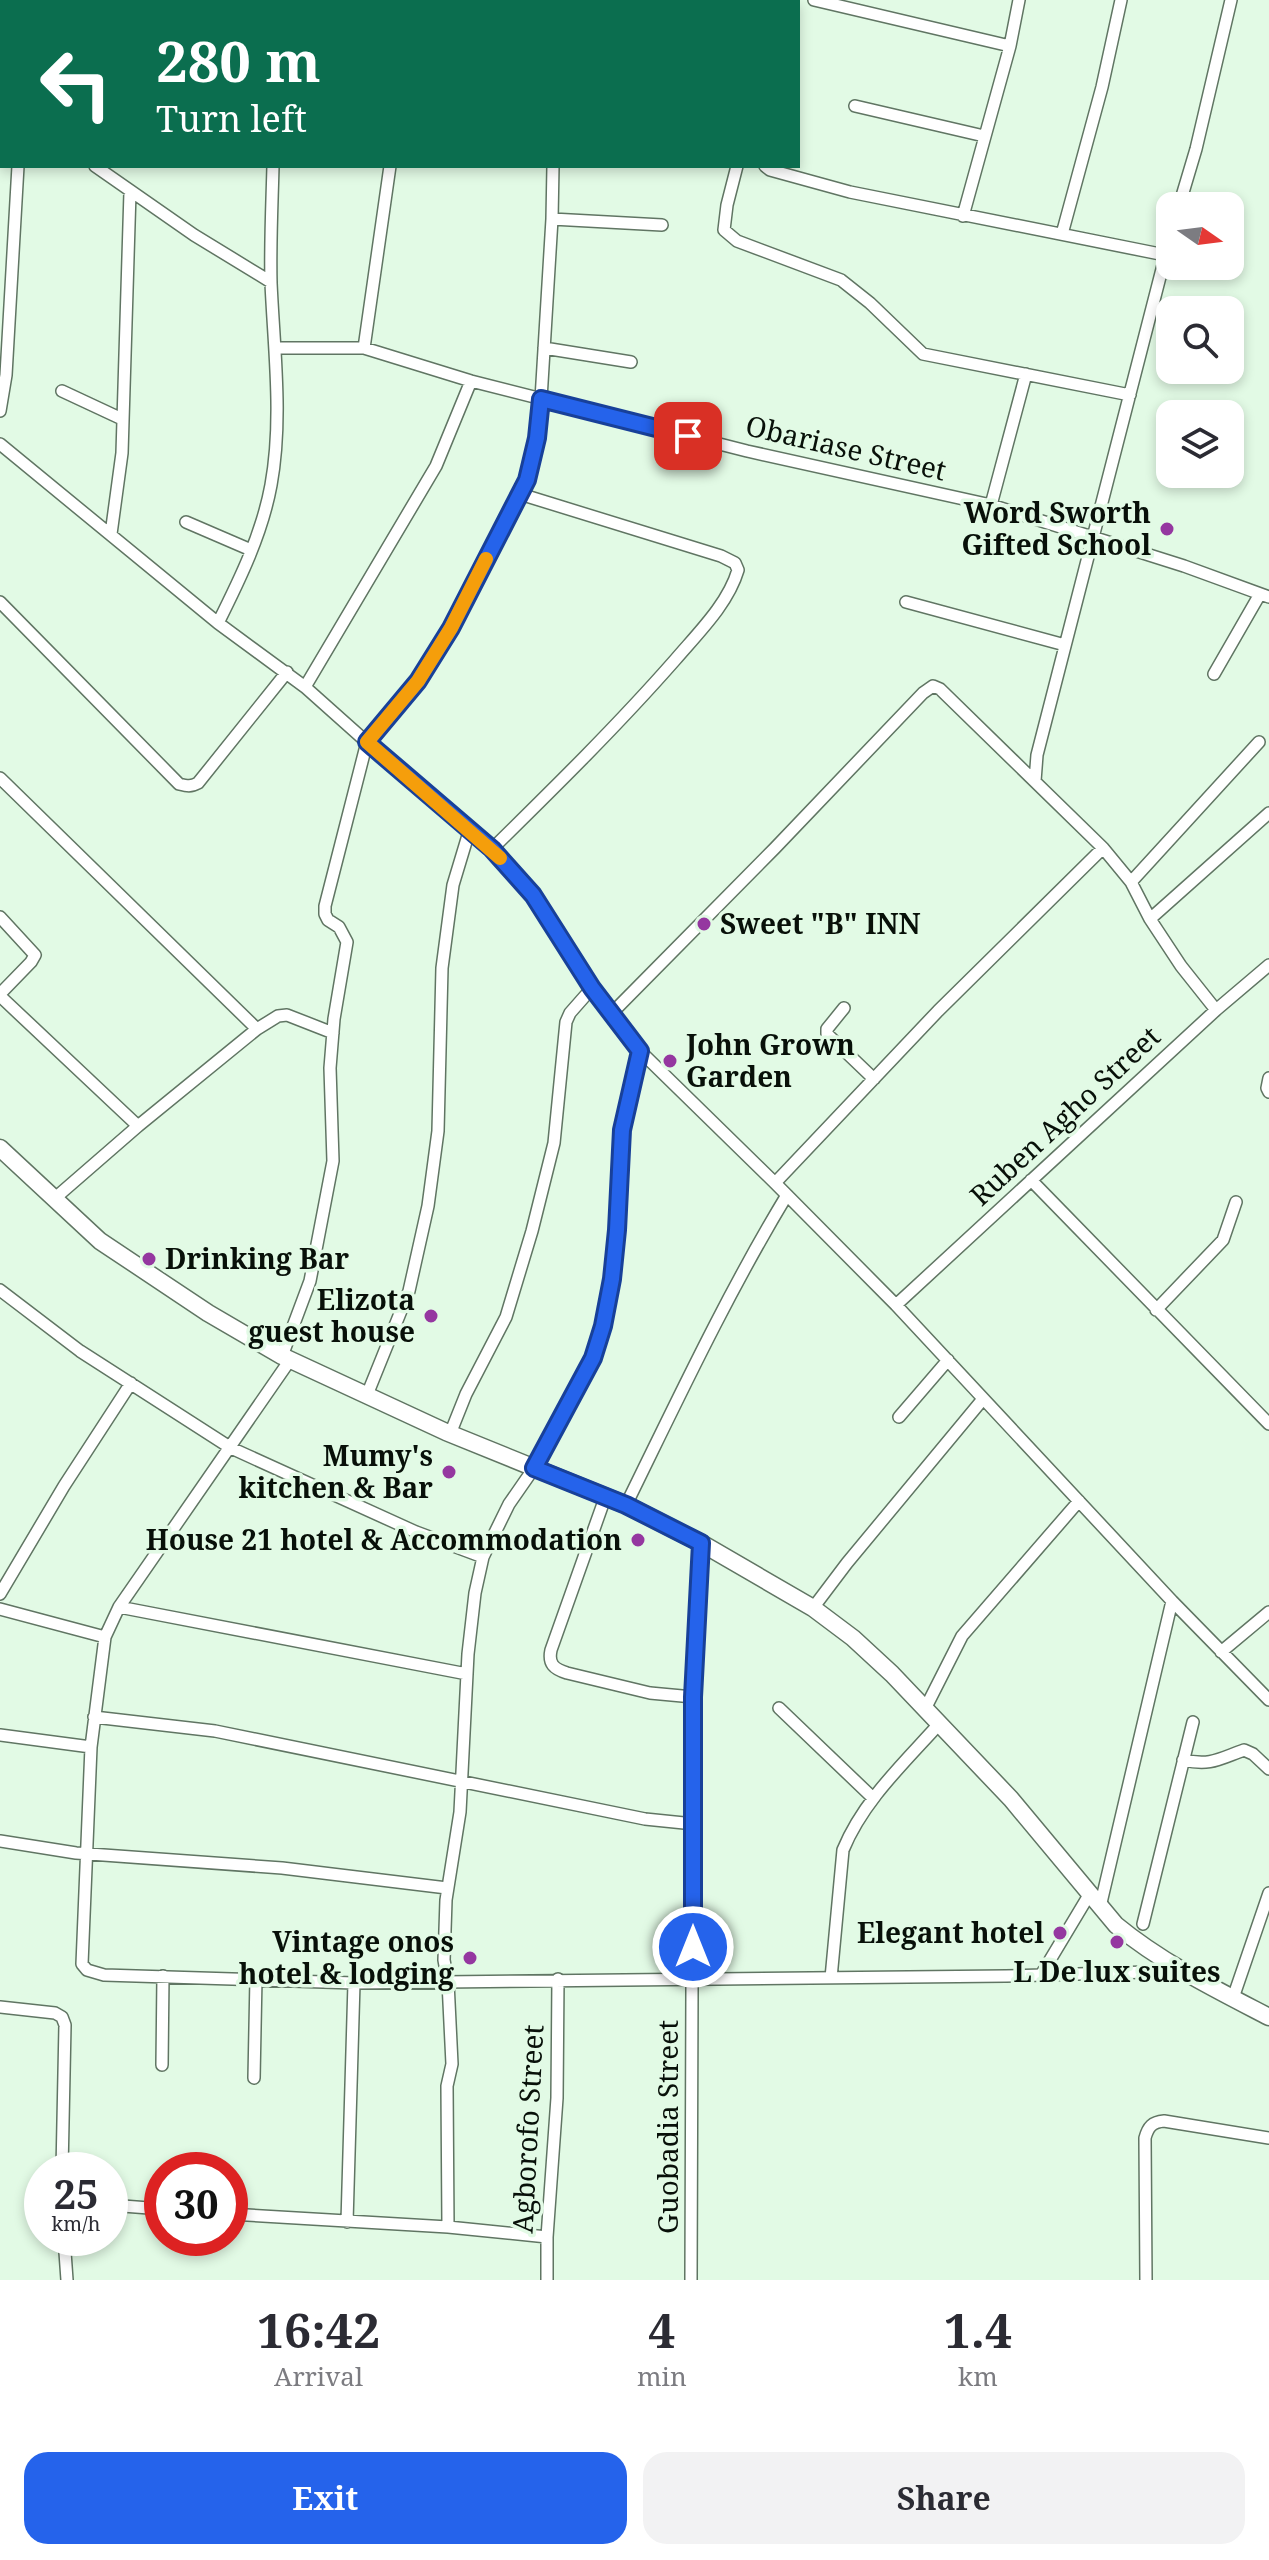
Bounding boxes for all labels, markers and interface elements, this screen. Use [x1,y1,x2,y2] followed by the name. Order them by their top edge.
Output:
[156,22,321,98] text: 280 m
[24,32,128,136] icon: left
[156,94,307,143] text: Turn left
[1156,192,1244,280] north arrow
[1156,192,1244,488] map controls
[1156,296,1244,384] button: search
[1156,400,1244,488] button: layers
[654,402,722,470] pin
[742,405,950,489] street label: Obariase Street
[666,414,710,458] icon: arrive
[961,493,1151,563] place label: Word Sworth Gifted School
[1158,520,1176,538] marker: Word Sworth Gifted School
[720,904,921,942] place label: Sweet "B" INN
[695,915,713,933] marker: Sweet "B" INN
[961,1017,1168,1213] street label: Ruben Agho Street
[685,1025,855,1095] place label: John Grown Garden
[661,1052,679,1070] marker: John Grown Garden
[165,1239,350,1277] place label: Drinking Bar
[140,1250,158,1268] marker: Drinking Bar
[249,1280,415,1350] place label: Elizota guest house
[422,1307,440,1325] marker: Elizota guest house
[239,1436,433,1506] place label: Mumy's kitchen & Bar
[440,1463,458,1481] marker: Mumy's kitchen & Bar
[146,1520,622,1558] place label: House 21 hotel & Accommodation
[629,1531,647,1549] marker: House 21 hotel & Accommodation
[651,1905,735,1989] position arrow
[857,1913,1044,1951] place label: Elegant hotel
[239,1922,454,1992] place label: Vintage onos hotel & lodging
[1051,1924,1069,1942] marker: Elegant hotel
[1108,1933,1126,1951] marker: L De lux suites
[461,1949,479,1967] marker: Vintage onos hotel & lodging
[1013,1952,1221,1990] place label: L De lux suites
[648,2020,686,2234] street label: Guobadia Street
[503,2024,551,2234] street label: Agborofo Street
[144,2152,248,2256] speed limit sign: 30
[53,2166,99,2221] text: 25
[51,2210,101,2237] text: km/h
[257,2297,380,2362] text: 16:42
[648,2297,675,2362] text: 4
[944,2297,1012,2362] text: 1.4
[274,2358,363,2394] text: Arrival
[637,2358,687,2394] text: min
[958,2358,998,2394] text: km
[24,2452,627,2544] button: Exit
[643,2452,1245,2544] button: Share

